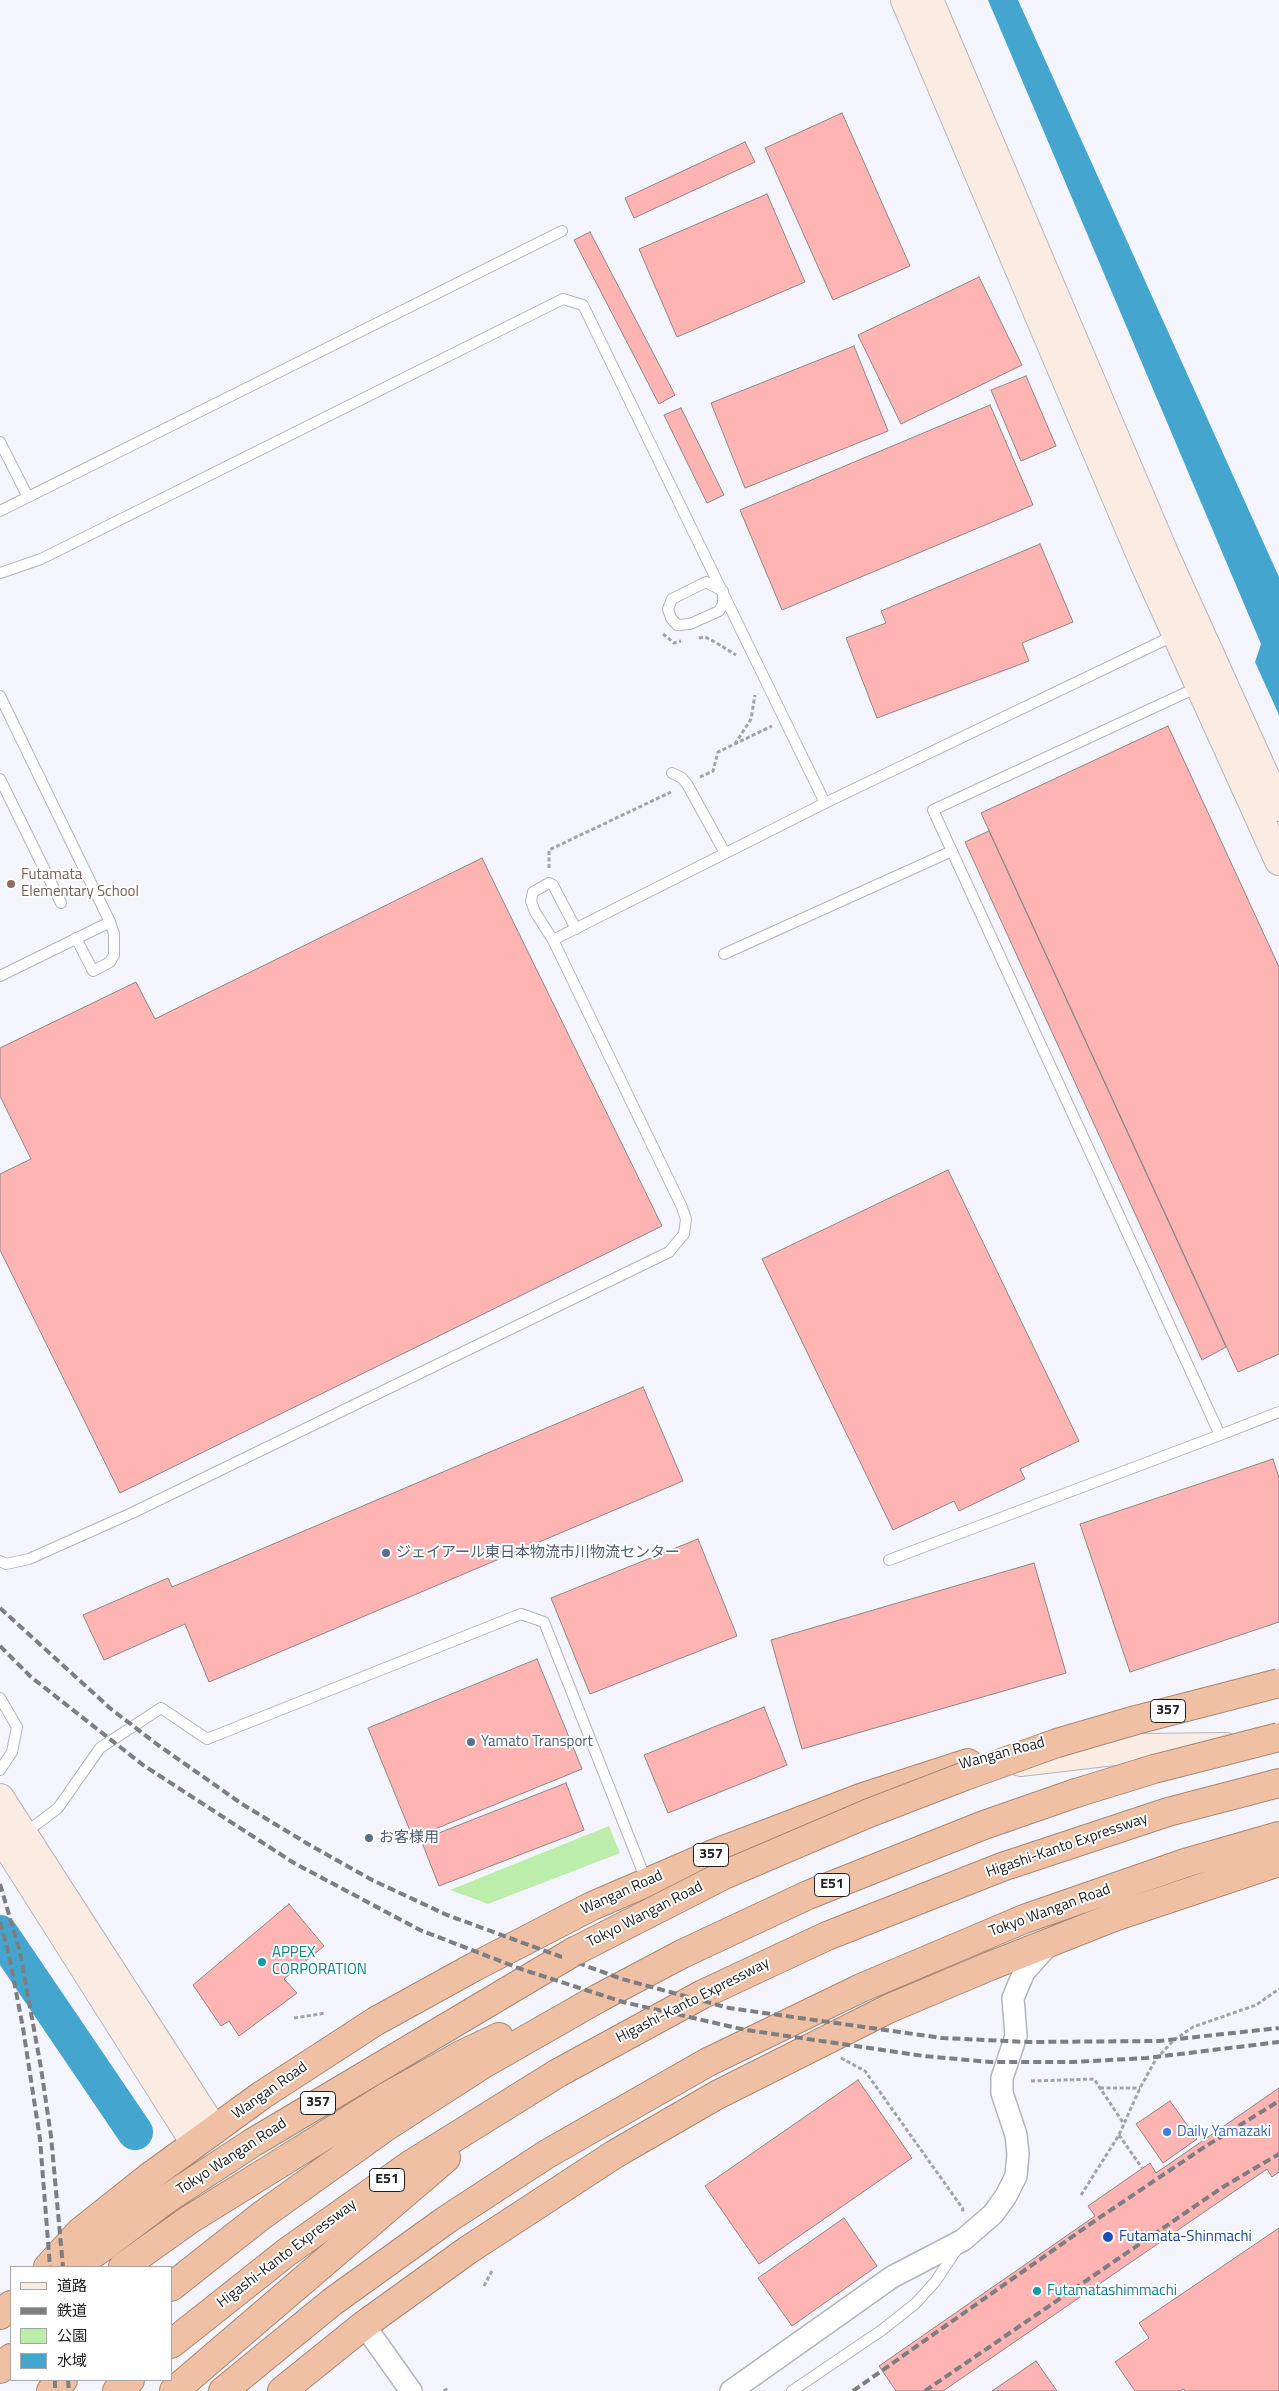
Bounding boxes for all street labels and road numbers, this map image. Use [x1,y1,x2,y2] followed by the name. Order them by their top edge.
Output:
[1150,1700,1186,1722] road number: 357
[957,1734,1047,1774] street label: Wangan Road
[984,1810,1150,1882] street label: Higashi-Kanto Expressway
[694,1844,728,1866] road number: 357
[578,1867,666,1919] street label: Wangan Road
[814,1874,850,1896] road number: E51
[584,1878,706,1952] street label: Tokyo Wangan Road
[987,1881,1113,1941] street label: Tokyo Wangan Road
[613,1954,773,2048] street label: Higashi-Kanto Expressway
[229,2058,311,2124] street label: Wangan Road
[300,2092,336,2114] road number: 357
[174,2115,290,2199] street label: Tokyo Wangan Road
[370,2168,404,2192] road number: E51
[214,2196,360,2312] street label: Higashi-Kanto Expressway

